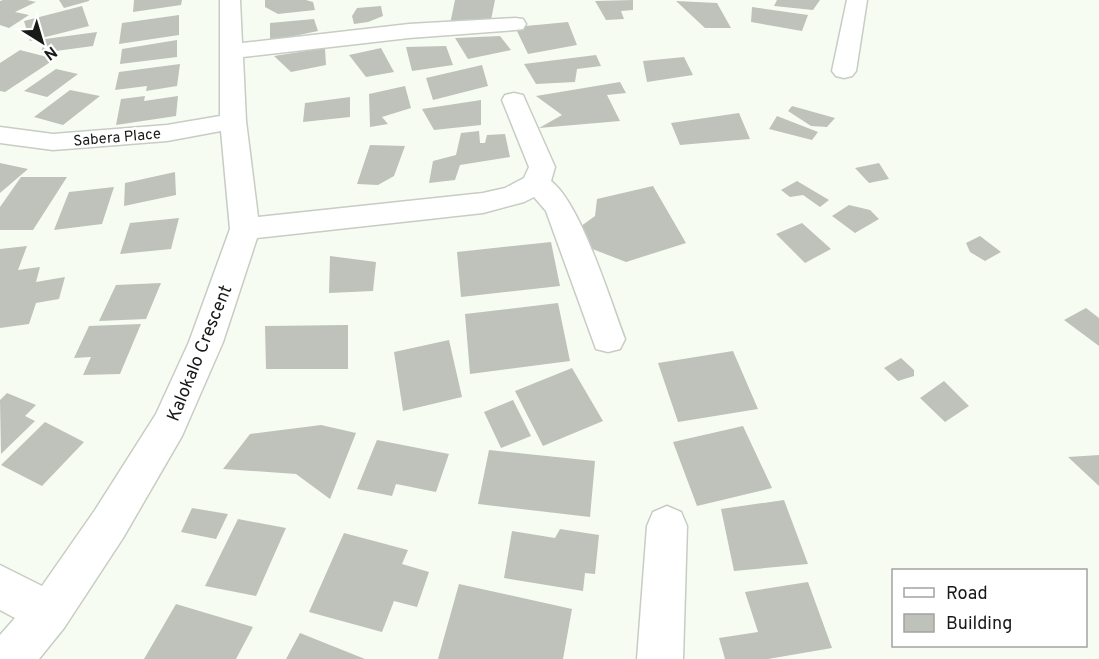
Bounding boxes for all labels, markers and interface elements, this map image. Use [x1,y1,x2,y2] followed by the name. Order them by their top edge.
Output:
[12,12,72,72] north arrow
[39,41,60,64] text: N
[73,125,162,152] street label: Sabera Place
[163,282,238,425] street label: Kalokalo Crescent
[892,569,1087,647] legend
[946,583,988,606] text: Road
[946,613,1012,636] text: Building

